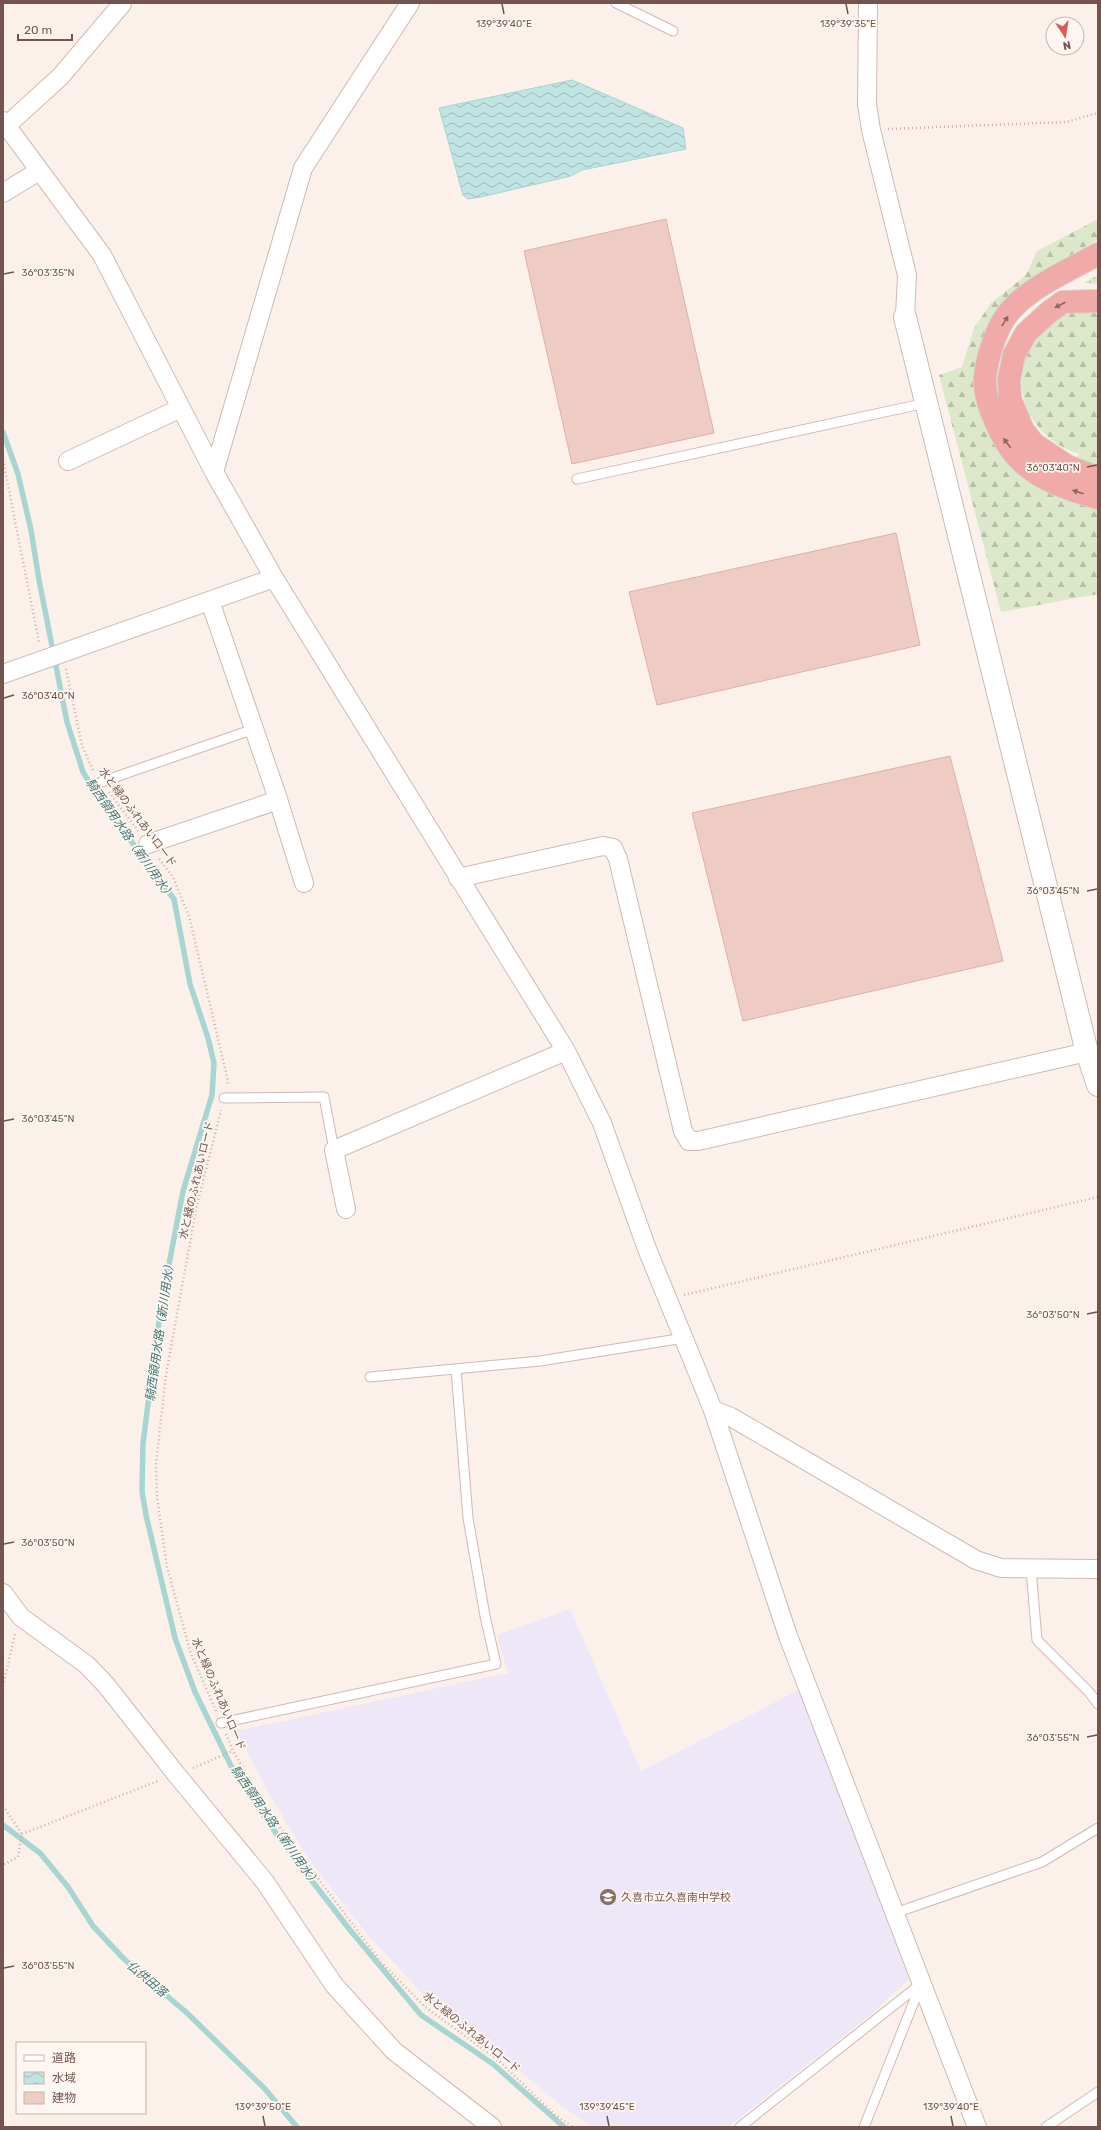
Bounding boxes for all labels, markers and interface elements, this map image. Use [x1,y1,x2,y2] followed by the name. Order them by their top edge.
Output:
[18,16,72,42] scale bar
[1045,16,1085,56] north arrow
[476,18,532,30] text: 139°39'40"E
[820,18,876,30] text: 139°39'35"E
[24,23,52,37] text: 20 m
[1062,38,1072,52] text: N
[21,267,75,279] text: 36°03'35"N
[1054,302,1066,309] one-way arrow
[1001,315,1008,326] one-way arrow
[1003,437,1011,448] one-way arrow
[1026,462,1080,474] text: 36°03'40"N
[1071,488,1083,494] one-way arrow
[21,690,75,702] text: 36°03'40"N
[96,765,179,870] street label: 水と緑のふれあいロード
[83,776,177,902] water label: 騎西領用水路（新川用水）
[1027,885,1079,897] text: 36°03'45"N
[22,1113,74,1125] text: 36°03'45"N
[177,1120,216,1241] street label: 水と緑のふれあいロード
[143,1258,177,1402] water label: 騎西領用水路（新川用水）
[1026,1309,1080,1321] text: 36°03'50"N
[21,1537,75,1549] text: 36°03'50"N
[189,1636,248,1752] street label: 水と緑のふれあいロード
[1026,1732,1080,1744] text: 36°03'55"N
[228,1763,322,1889] water label: 騎西領用水路（新川用水）
[598,1887,618,1907] school or university icon: 久喜市立久喜南中学校
[621,1891,731,1904] place label: 久喜市立久喜南中学校
[124,1958,171,2001] water label: 仏供田落
[21,1960,75,1972] text: 36°03'55"N
[421,1989,523,2076] street label: 水と緑のふれあいロード
[16,2042,146,2114] legend
[52,2051,76,2065] text: 道路
[52,2071,76,2085] text: 水域
[52,2091,76,2105] text: 建物
[235,2101,291,2113] text: 139°39'50"E
[579,2101,635,2113] text: 139°39'45"E
[923,2101,979,2113] text: 139°39'40"E

